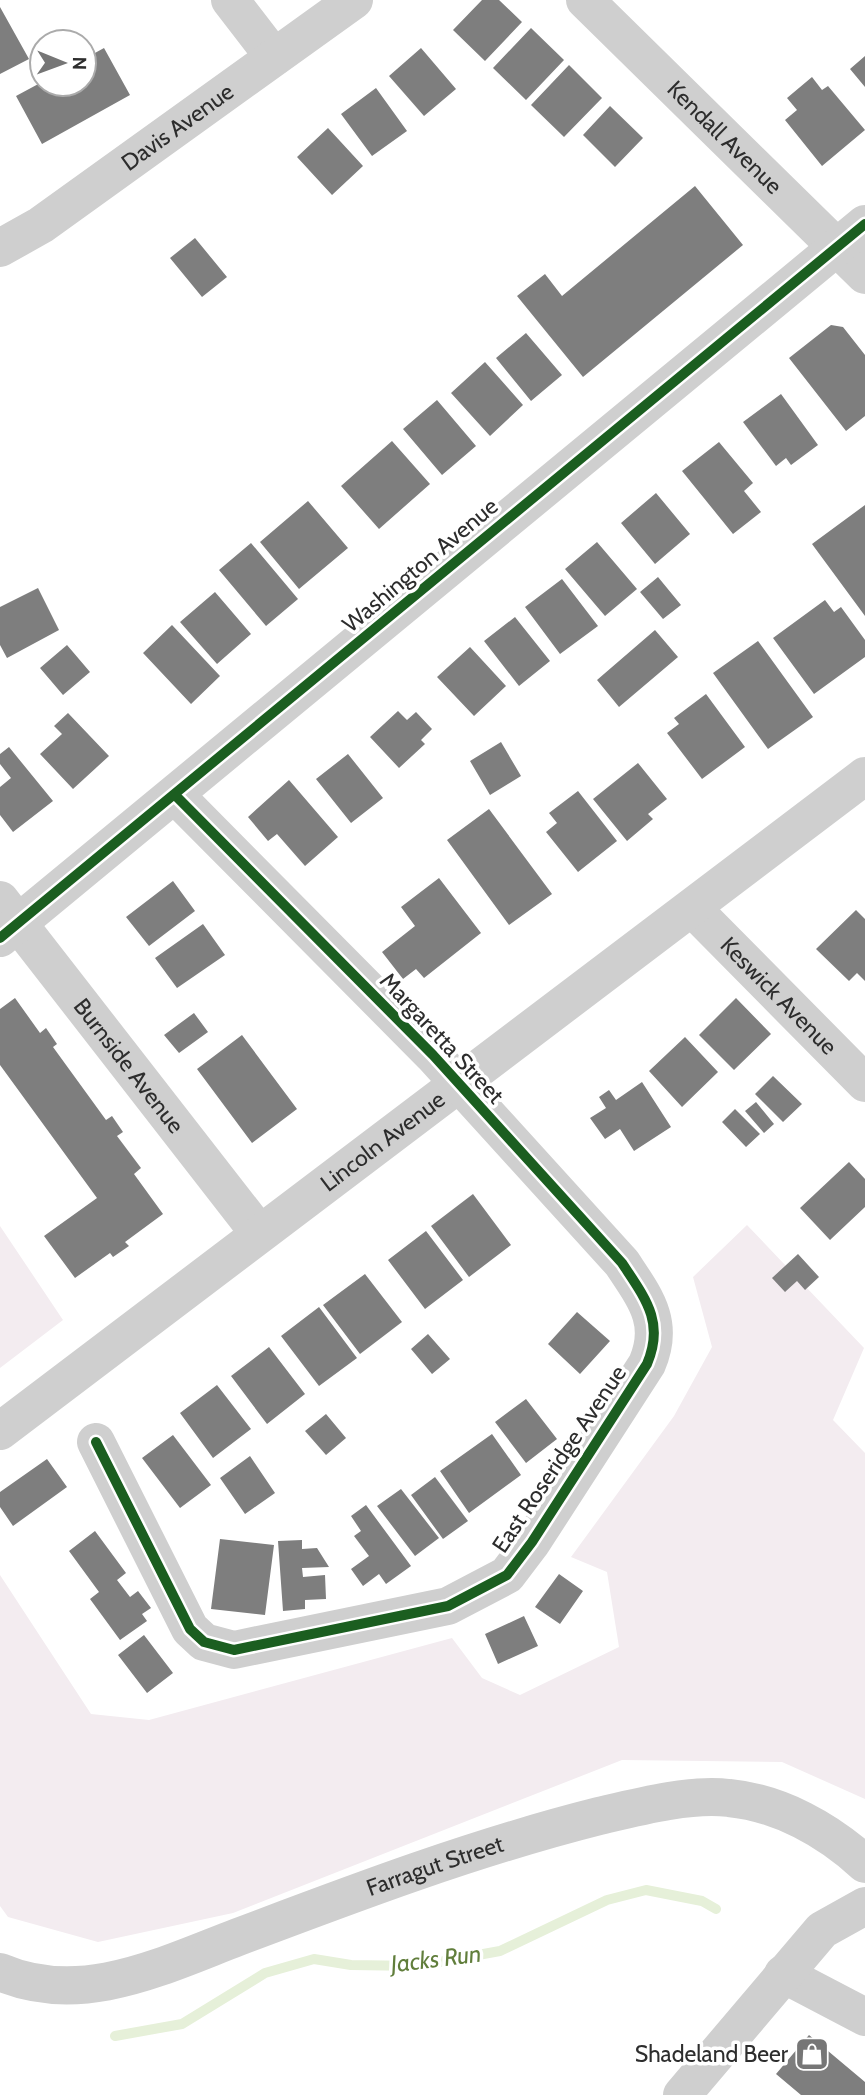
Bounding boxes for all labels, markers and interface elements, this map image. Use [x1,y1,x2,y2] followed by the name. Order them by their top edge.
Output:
[28,28,98,98] north arrow
[68,56,91,70] text: N
[662,75,788,200] street label: Kendall Avenue
[116,77,239,177] street label: Davis Avenue
[337,492,504,638] street label: Washington Avenue
[715,931,843,1061] street label: Keswick Avenue
[374,967,510,1109] street label: Margaretta Street
[68,993,190,1139] street label: Burnside Avenue
[315,1085,451,1197] street label: Lincoln Avenue
[486,1360,632,1558] street label: East Roseridge Avenue
[363,1830,507,1902] street label: Farragut Street
[387,1939,483,1979] water label: Jacks Run
[793,2035,831,2073] shop icon: Shadeland Beer
[635,2040,789,2068] place label: Shadeland Beer

